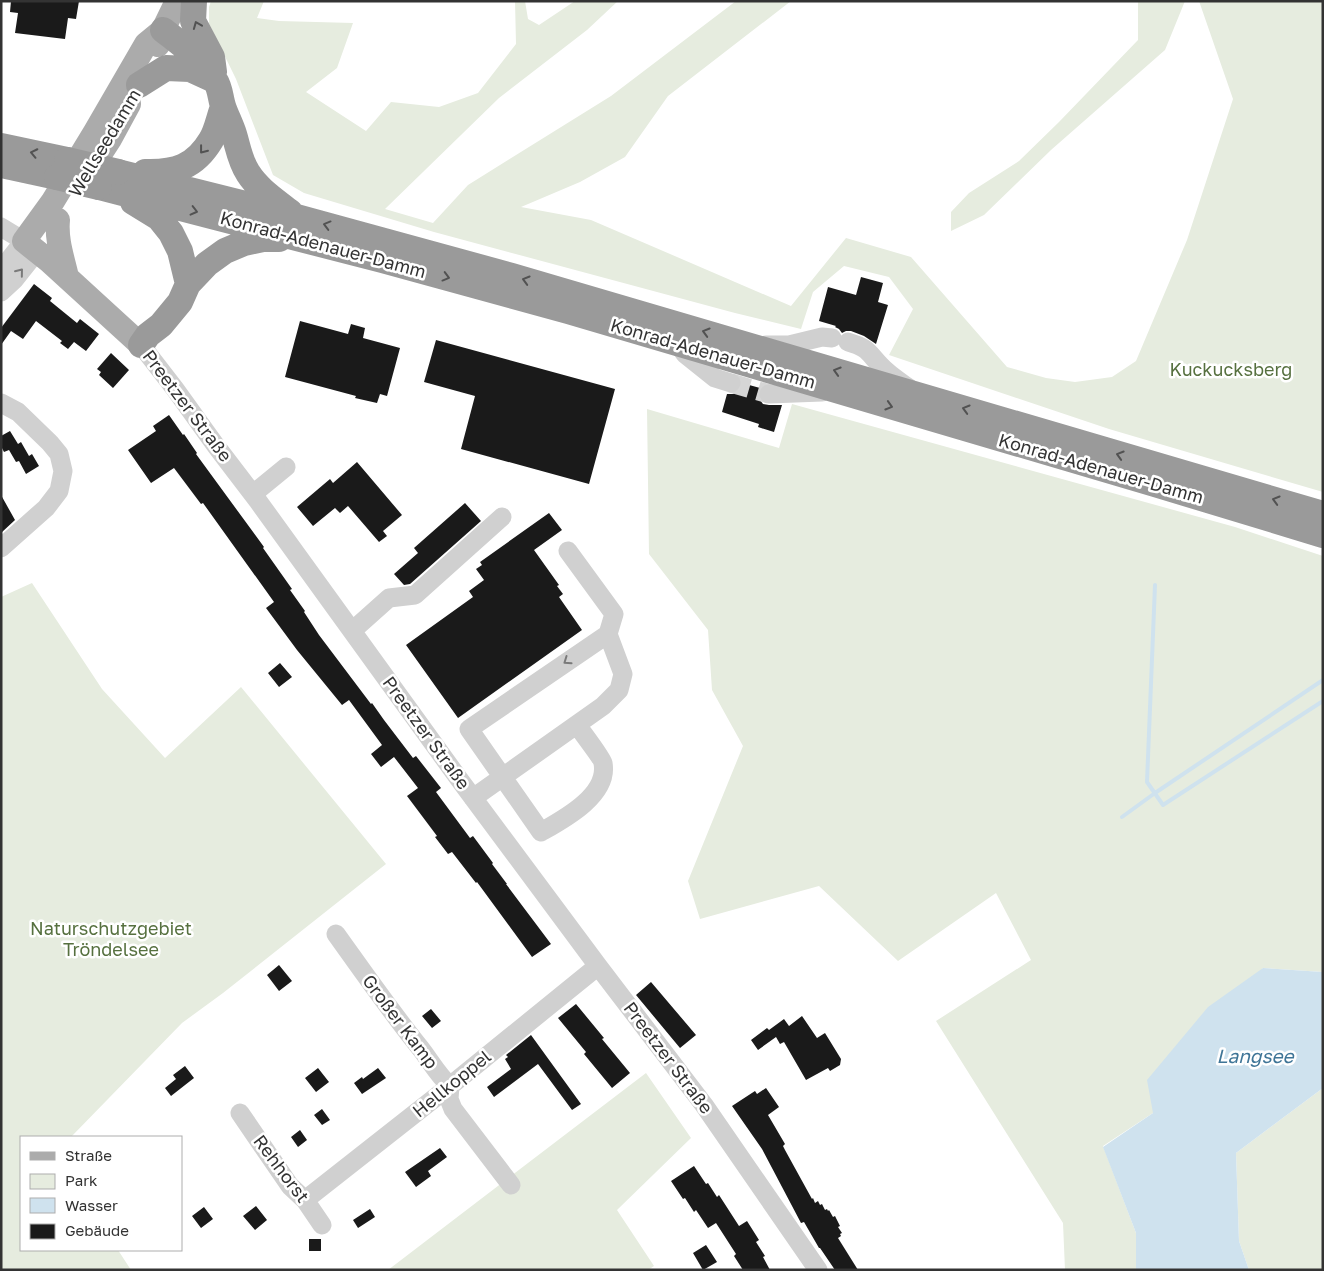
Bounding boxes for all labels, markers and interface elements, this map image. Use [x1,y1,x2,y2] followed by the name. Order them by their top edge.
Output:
[192,21,203,30] one-way arrow
[63,85,145,200] street label: Wellseedamm
[200,145,209,154] one-way arrow
[30,148,38,159] one-way arrow
[190,205,199,216] one-way arrow
[218,206,429,282] street label: Konrad-Adenauer-Damm
[322,220,331,231] one-way arrow
[14,269,22,278] one-way arrow
[441,272,449,282] one-way arrow
[522,275,530,285] one-way arrow
[608,313,818,393] street label: Konrad-Adenauer-Damm
[702,328,710,338] one-way arrow
[139,345,237,466] street label: Preetzer Straße
[1170,358,1292,380] park label: Kuckucksberg
[834,367,842,377] one-way arrow
[885,400,893,410] one-way arrow
[963,404,971,414] one-way arrow
[996,428,1206,508] street label: Konrad-Adenauer-Damm
[1116,450,1125,460] one-way arrow
[1272,496,1281,506] one-way arrow
[564,655,573,664] one-way arrow
[378,672,475,793] street label: Preetzer Straße
[30,917,192,960] park label: Naturschutzgebiet Tröndelsee
[358,970,443,1073] street label: Großer Kamp
[620,997,718,1118] street label: Preetzer Straße
[1216,1044,1296,1067] water label: Langsee
[408,1045,495,1122] street label: Hellkoppel
[249,1130,314,1207] street label: Rehhorst
[20,1136,182,1251] legend
[65,1146,112,1164] text: Straße
[65,1171,98,1189] text: Park
[65,1196,118,1214] text: Wasser
[65,1221,129,1239] text: Gebäude

